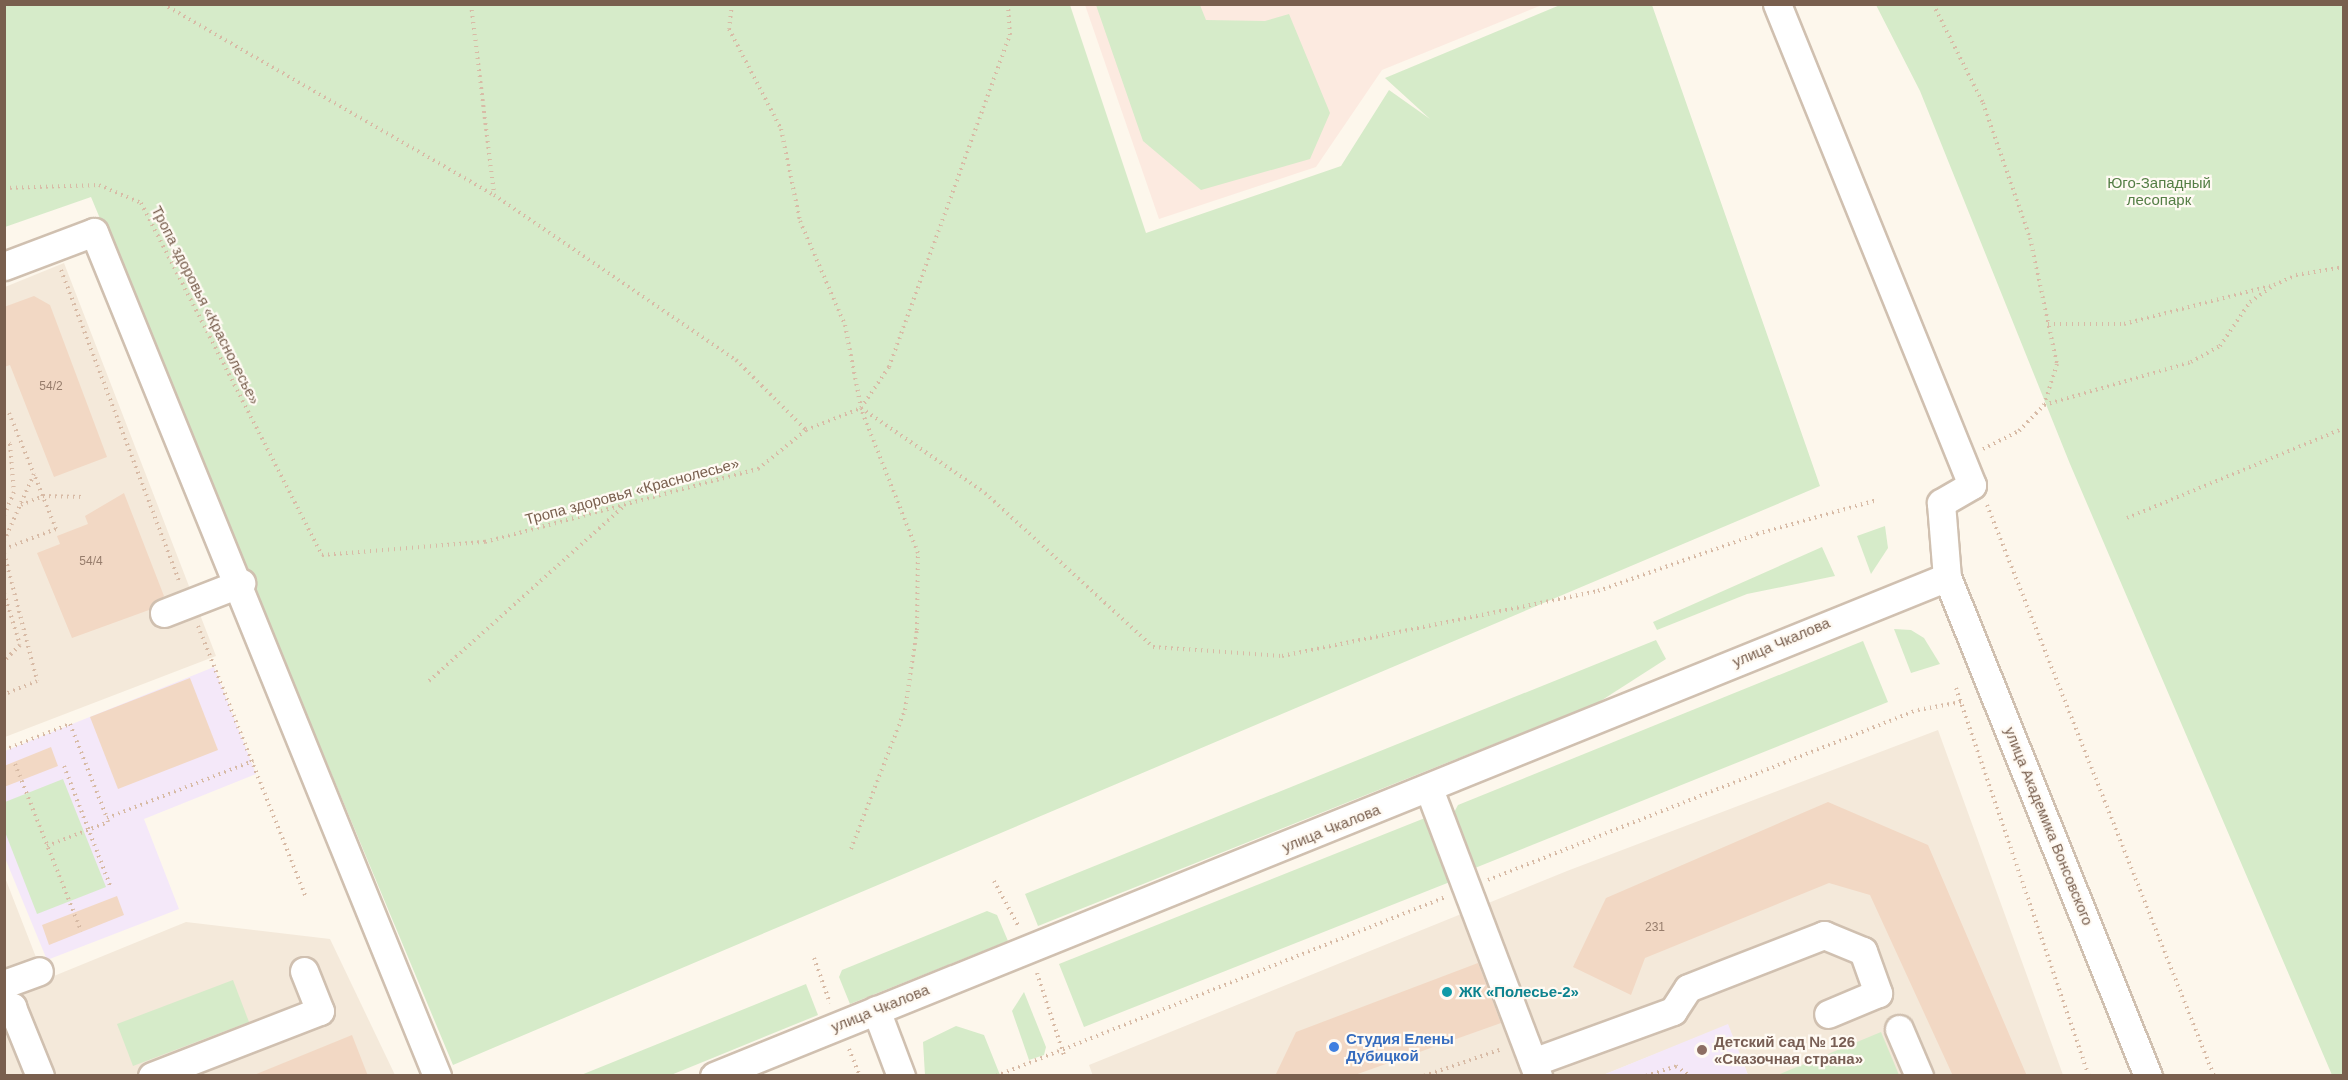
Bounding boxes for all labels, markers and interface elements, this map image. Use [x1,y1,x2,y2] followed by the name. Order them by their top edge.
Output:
[2107,173,2211,208] park label: Юго-Западный лесопарк
[148,203,264,407] street label: Тропа здоровья «Краснолесье»
[39,380,63,394] house number: 54/2
[523,454,741,528] street label: Тропа здоровья «Краснолесье»
[79,555,103,569] house number: 54/4
[1730,613,1832,671] street label: улица Чкалова
[2001,724,2097,928] street label: улица Академика Вонсовского
[1279,800,1383,856] street label: улица Чкалова
[1645,921,1665,935] house number: 231
[828,980,932,1036] street label: улица Чкалова
[1459,983,1579,1001] place label: ЖК «Полесье-2»
[1440,985,1454,999] marker: ЖК «Полесье-2»
[1346,1029,1454,1064] place label: Студия Елены Дубицкой
[1714,1032,1863,1067] place label: Детский сад № 126 «Сказочная страна»
[1327,1040,1341,1054] marker: Студия Елены Дубицкой
[1695,1043,1709,1057] marker: Детский сад № 126 «Сказочная страна»

